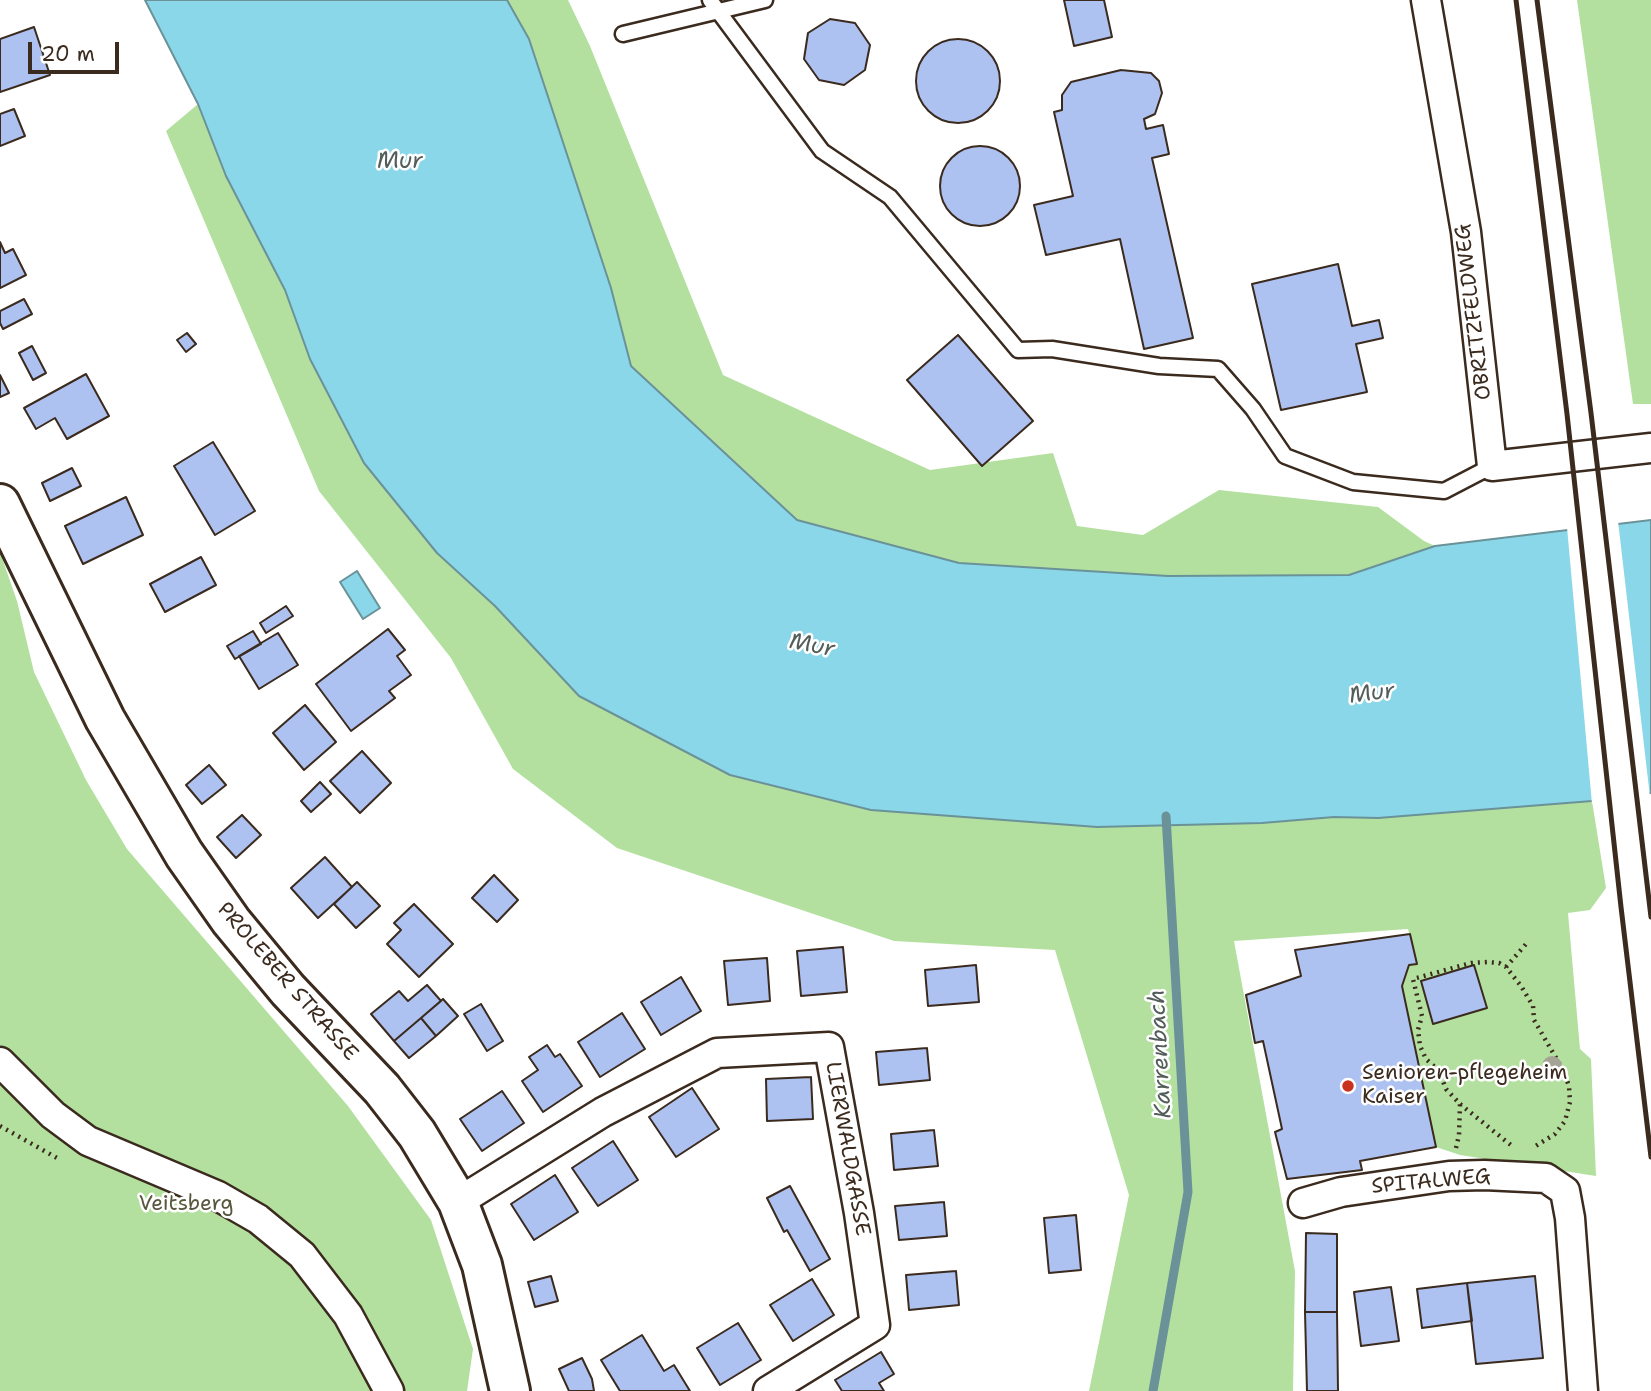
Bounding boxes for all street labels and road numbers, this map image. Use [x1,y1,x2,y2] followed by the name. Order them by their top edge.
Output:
[1451,223,1497,401] street label: OBRITZFELDWEG
[211,898,363,1066] street label: PROLEBER STRASSE
[819,1060,875,1238] street label: LIERWALDGASSE
[1370,1164,1492,1200] street label: SPITALWEG

